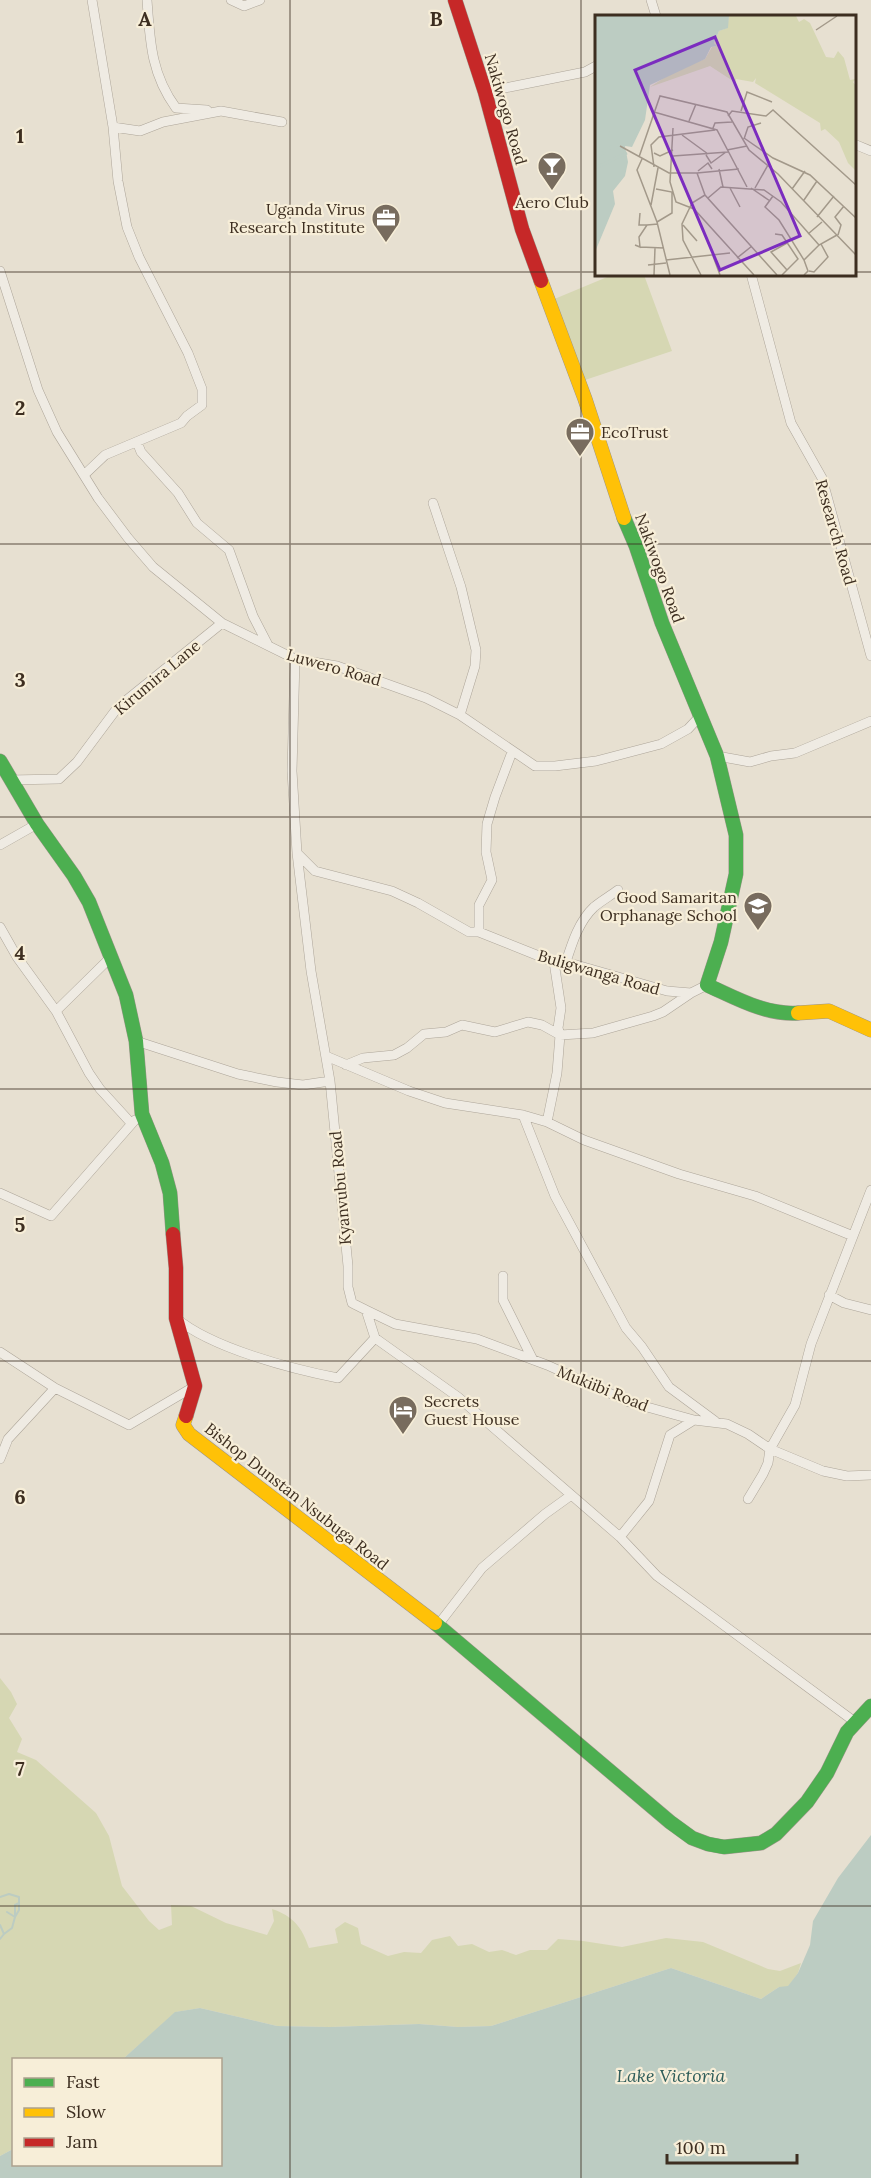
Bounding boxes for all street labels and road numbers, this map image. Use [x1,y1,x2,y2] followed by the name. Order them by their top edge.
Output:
[481,51,532,167] street label: Nakiwogo Road
[811,477,861,588] street label: Research Road
[631,511,689,626] street label: Nakiwogo Road
[110,635,204,719] street label: Kirumira Lane
[284,644,384,690] street label: Luwero Road
[536,945,663,999] street label: Buligwanga Road
[325,1130,355,1246] street label: Kyanvubu Road
[554,1361,652,1416] street label: Mukiibi Road
[201,1418,393,1574] street label: Bishop Dunstan Nsubuga Road

